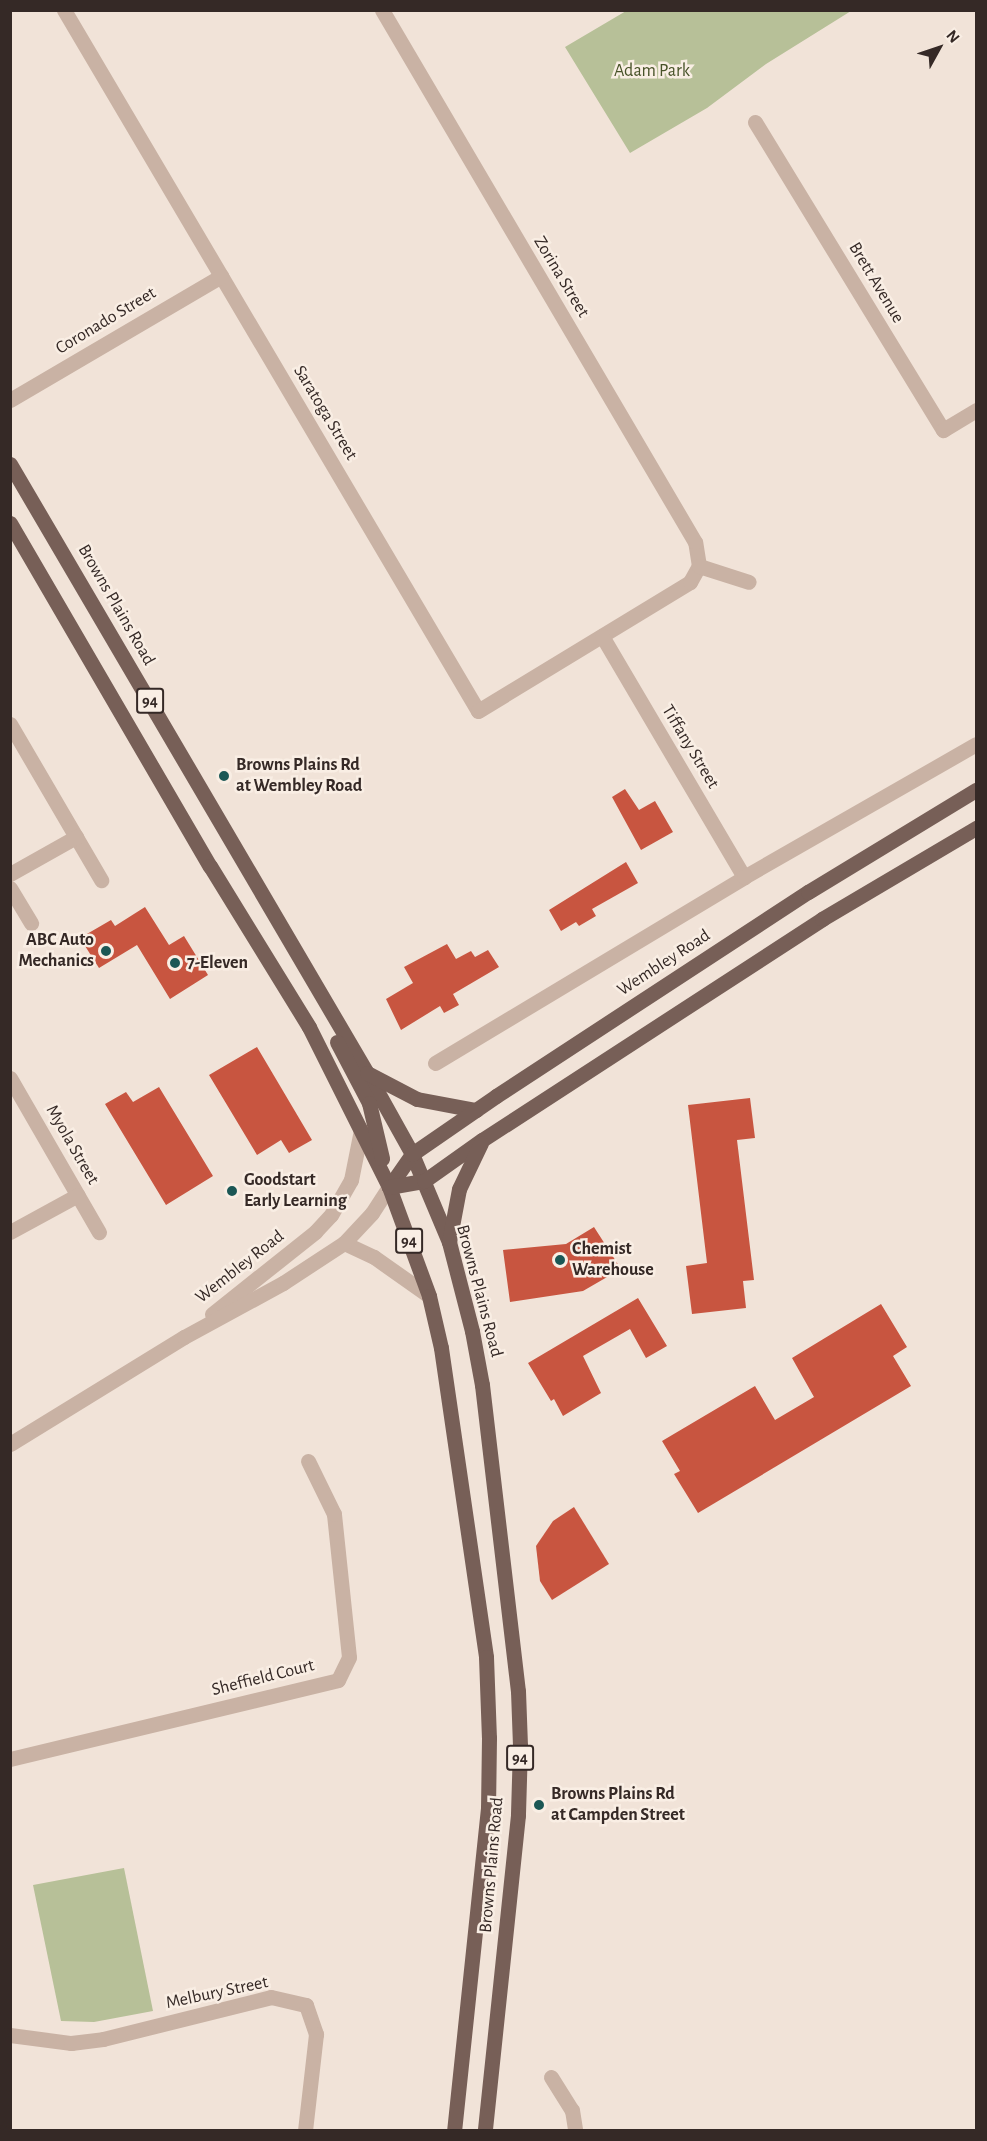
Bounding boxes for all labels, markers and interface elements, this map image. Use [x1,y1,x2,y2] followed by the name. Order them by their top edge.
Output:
[909,18,969,78] north arrow
[943,27,962,46] text: N
[614,60,690,82] park label: Adam Park
[528,233,594,321] street label: Zorina Street
[843,239,909,327] street label: Brett Avenue
[52,283,160,359] street label: Coronado Street
[288,362,362,464] street label: Saratoga Street
[73,541,159,669] street label: Browns Plains Road
[135,688,165,714] road number: 94
[657,701,723,793] street label: Tiffany Street
[236,755,362,798] place label: Browns Plains Rd at Wembley Road
[217,769,231,783] marker: Browns Plains Rd at Wembley Road
[613,925,715,1001] street label: Wembley Road
[18,930,94,972] place label: ABC Auto Mechanics
[99,944,113,958] marker: ABC Auto Mechanics
[187,952,248,974] place label: 7-Eleven
[168,956,182,970] marker: 7-Eleven
[41,1101,103,1189] street label: Myola Street
[244,1170,347,1212] place label: Goodstart Early Learning
[225,1184,239,1198] marker: Goodstart Early Learning
[451,1222,507,1360] street label: Browns Plains Road
[191,1226,289,1308] street label: Wembley Road
[394,1228,424,1254] road number: 94
[572,1239,654,1282] place label: Chemist Warehouse
[553,1253,567,1267] marker: Chemist Warehouse
[210,1655,316,1701] street label: Sheffield Court
[505,1745,535,1771] road number: 94
[551,1784,685,1826] place label: Browns Plains Rd at Campden Street
[475,1796,509,1934] street label: Browns Plains Road
[532,1798,546,1812] marker: Browns Plains Rd at Campden Street
[164,1972,270,2014] street label: Melbury Street

